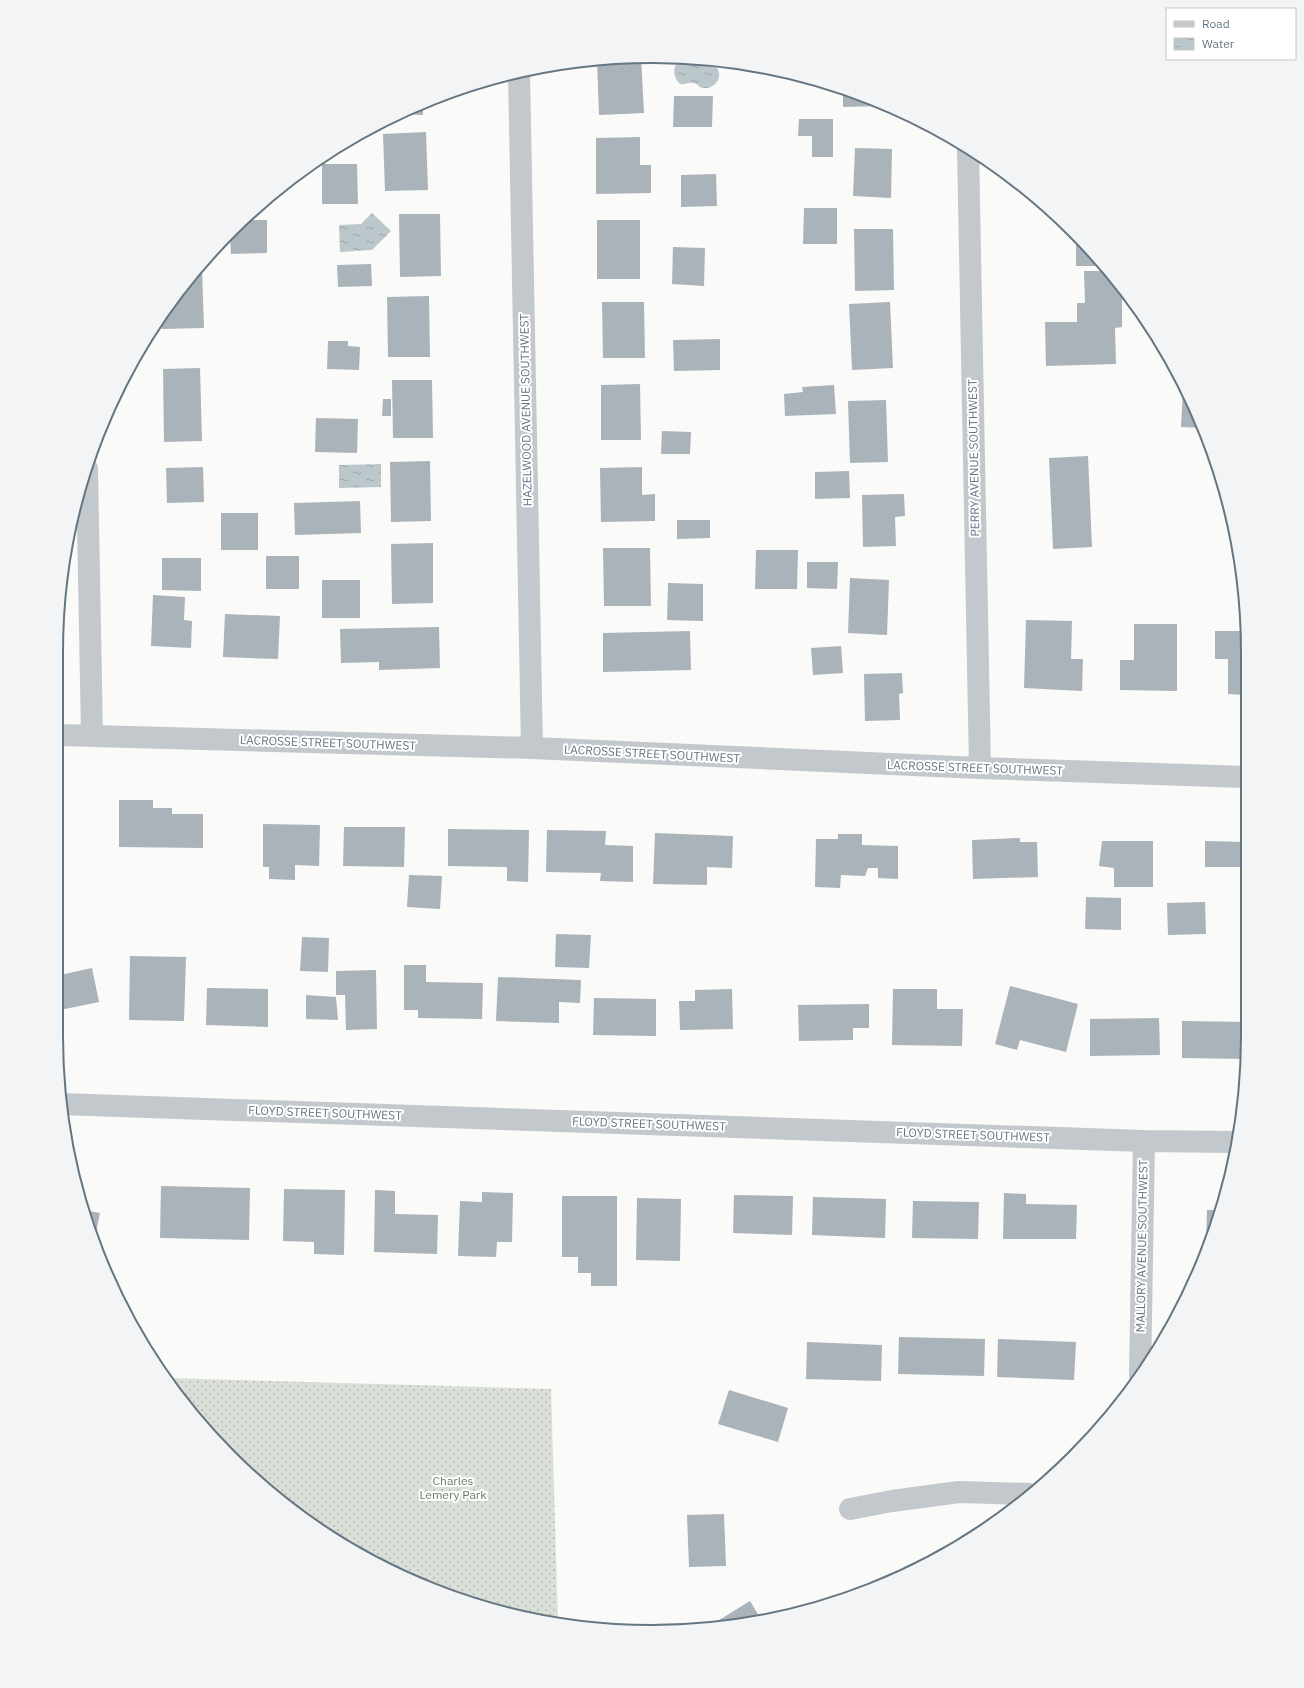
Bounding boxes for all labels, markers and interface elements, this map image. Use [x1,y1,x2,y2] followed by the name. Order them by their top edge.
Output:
[1166,8,1296,60] legend
[1202,16,1230,31] text: Road
[1202,36,1235,51] text: Water
[516,313,535,506] street label: HAZELWOOD AVENUE SOUTHWEST
[965,379,982,537] street label: PERRY AVENUE SOUTHWEST
[240,732,417,753] street label: LACROSSE STREET SOUTHWEST
[564,741,741,766] street label: LACROSSE STREET SOUTHWEST
[887,757,1064,778] street label: LACROSSE STREET SOUTHWEST
[248,1102,402,1123] street label: FLOYD STREET SOUTHWEST
[572,1113,726,1134] street label: FLOYD STREET SOUTHWEST
[896,1124,1050,1145] street label: FLOYD STREET SOUTHWEST
[1132,1159,1151,1333] street label: MALLORY AVENUE SOUTHWEST
[419,1473,487,1502] park label: Charles Lemery Park

